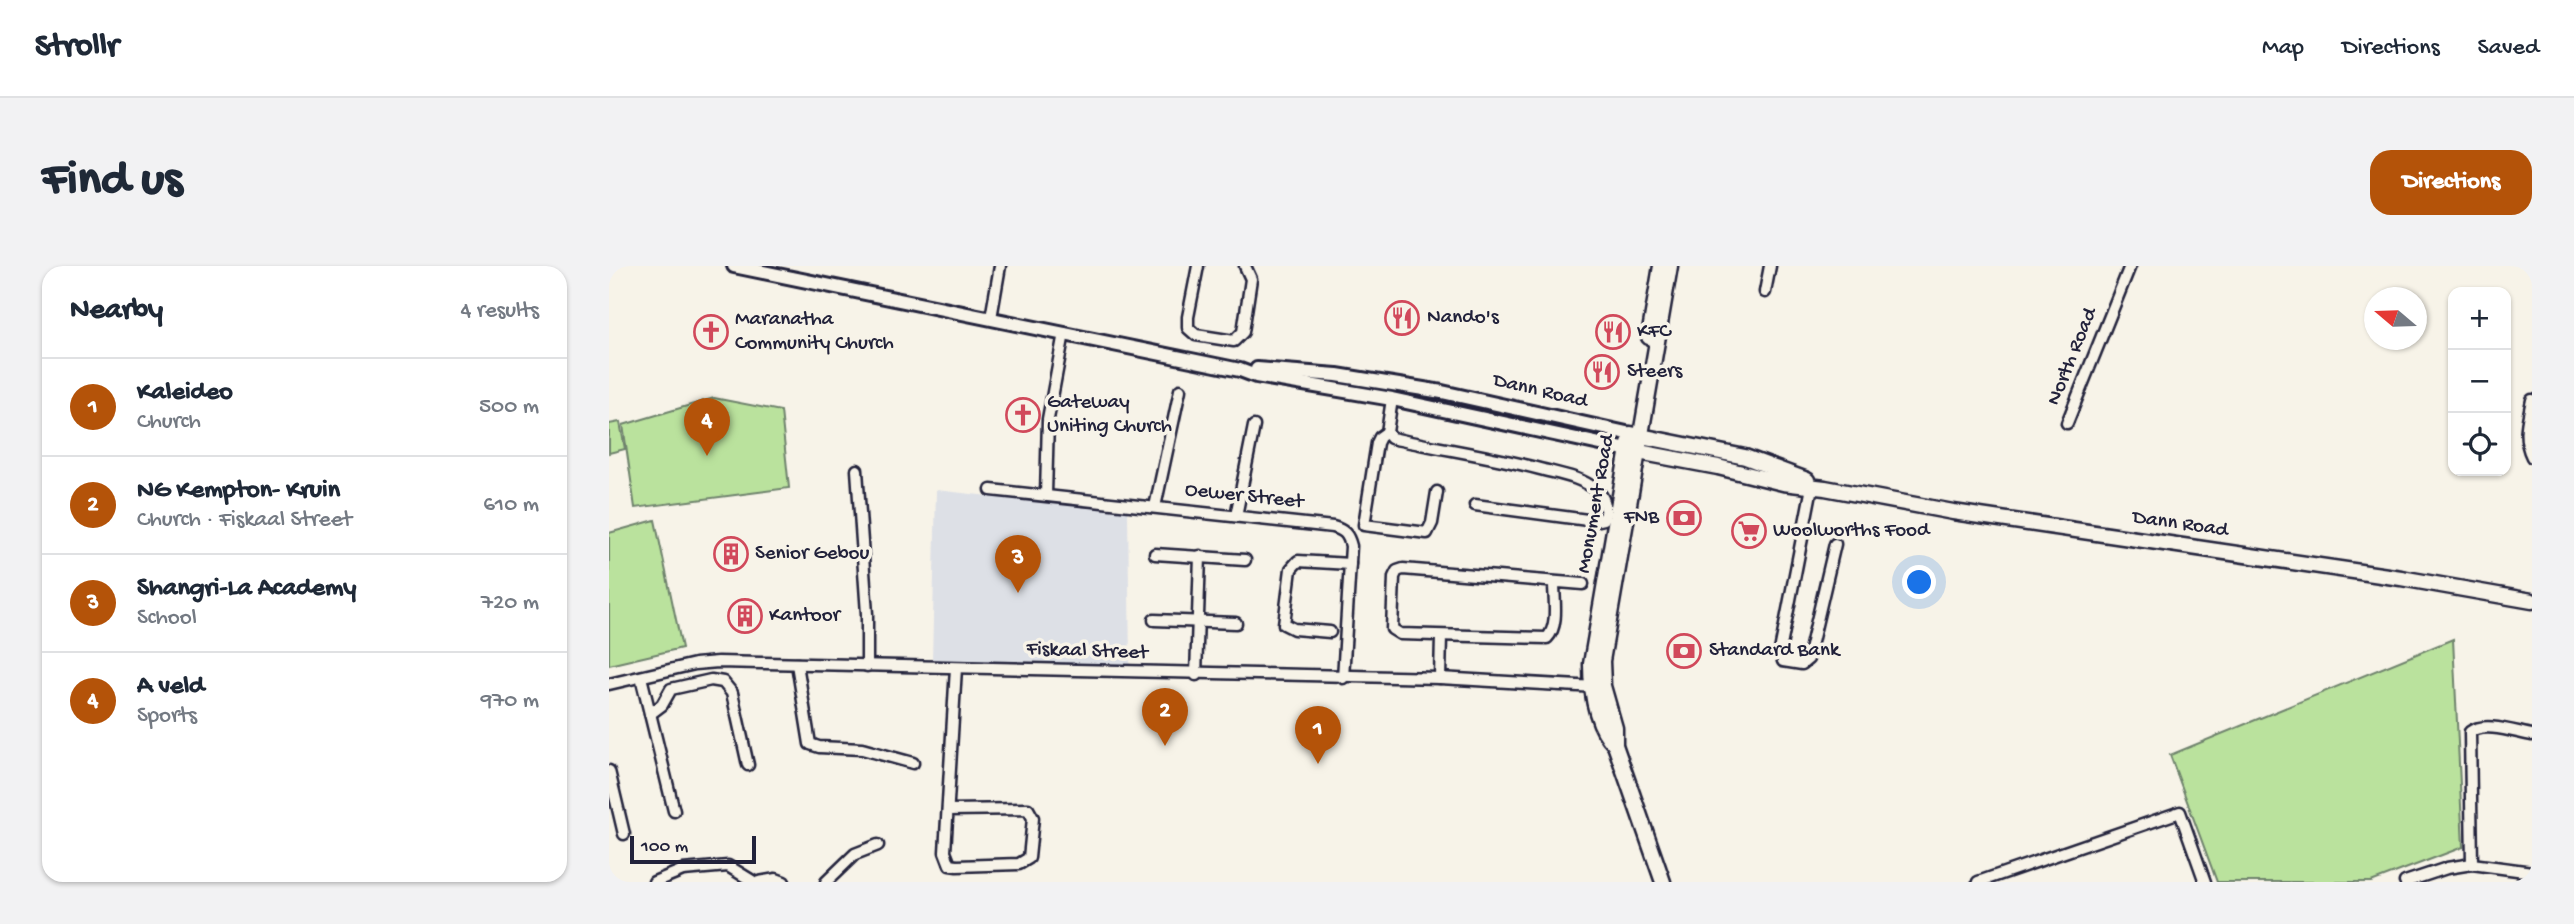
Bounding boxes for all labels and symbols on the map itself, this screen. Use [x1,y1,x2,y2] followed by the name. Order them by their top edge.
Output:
[2364,287,2427,350] north arrow
[1383,299,1421,337] restaurant icon: Nando's
[2042,303,2104,409] street label: North Road
[1427,306,1500,331] place label: Nando's
[735,308,894,357] place label: Maranatha Community Church
[692,313,730,351] church icon: Maranatha Community Church
[1594,313,1632,351] restaurant icon: KFC
[1637,320,1672,345] place label: KFC
[1583,353,1621,391] restaurant icon: Steers
[1627,360,1683,385] place label: Steers
[1488,369,1591,415] street label: Dann Road
[1047,391,1172,440] place label: Gateway Uniting Church
[1004,396,1042,434] church icon: Gateway Uniting Church
[684,398,730,456] pin: 4
[1572,431,1622,575] street label: Monument Road
[1184,478,1307,516] street label: Oewer Street
[1665,499,1703,537] bank icon: FNB
[1623,506,1660,531] place label: FNB
[2129,506,2231,544] street label: Dann Road
[1730,512,1768,550] supermarket icon: Woolworths Food
[1773,519,1931,544] place label: Woolworths Food
[712,535,750,573] building icon: Senior Gebou
[995,535,1041,593] pin: 3
[755,542,869,567] place label: Senior Gebou
[1902,565,1936,599] your location
[726,597,764,635] building icon: Kantoor
[769,604,842,629] place label: Kantoor
[1665,632,1703,670] bank icon: Standard Bank
[1025,637,1150,667] street label: Fiskaal Street
[1709,639,1842,664] place label: Standard Bank
[1142,688,1188,746] pin: 2
[1295,706,1341,764] pin: 1
[630,833,756,865] scale bar

